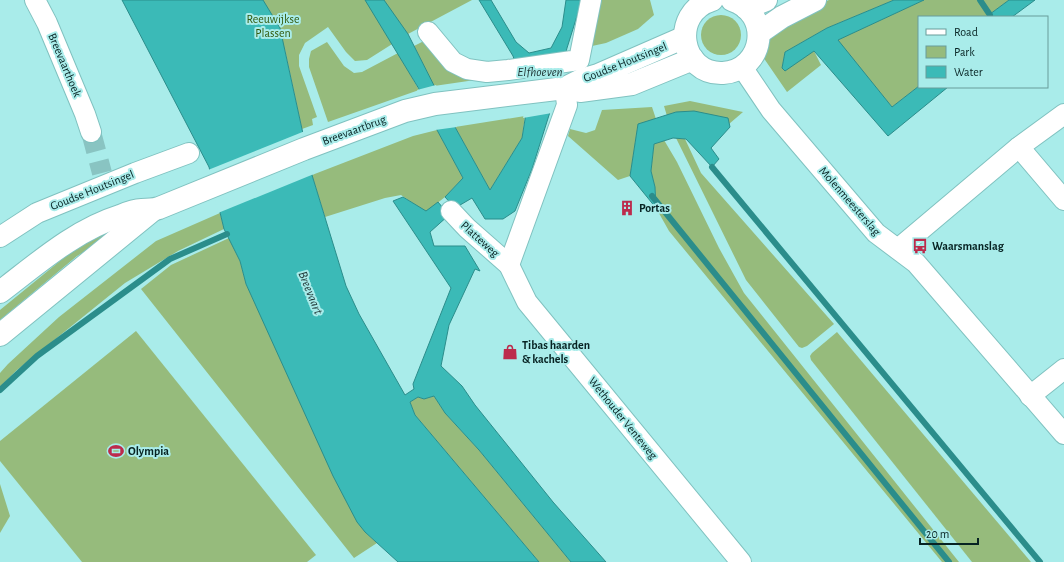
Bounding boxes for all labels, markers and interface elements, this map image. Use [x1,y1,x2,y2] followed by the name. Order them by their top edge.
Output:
[247,13,299,39] park label: Reeuwijkse Plassen
[918,16,1048,88] legend
[954,26,978,38] text: Road
[46,31,84,99] street label: Breevaarthoek
[582,40,668,84] street label: Goudse Houtsingel
[954,46,975,58] text: Park
[517,66,563,79] water label: Elfhoeven
[954,66,983,78] text: Water
[321,113,388,147] street label: Breevaartbrug
[817,164,883,238] street label: Molenmeesterslag
[49,168,135,212] street label: Goudse Houtsingel
[618,199,636,217] building icon: Portas
[639,202,670,214] place label: Portas
[459,219,502,259] street label: Platteweg
[911,237,929,255] bus stop icon: Waarsmanslag
[932,240,1005,252] place label: Waarsmanslag
[295,269,325,317] water label: Breevaart
[522,339,590,365] place label: Tibas haarden & kachels
[501,343,519,361] shop icon: Tibas haarden & kachels
[586,375,660,461] street label: Wethouder Venteweg
[107,442,125,460] sports icon: Olympia
[128,445,169,458] place label: Olympia
[920,520,978,546] scale bar
[926,528,949,540] text: 20 m

